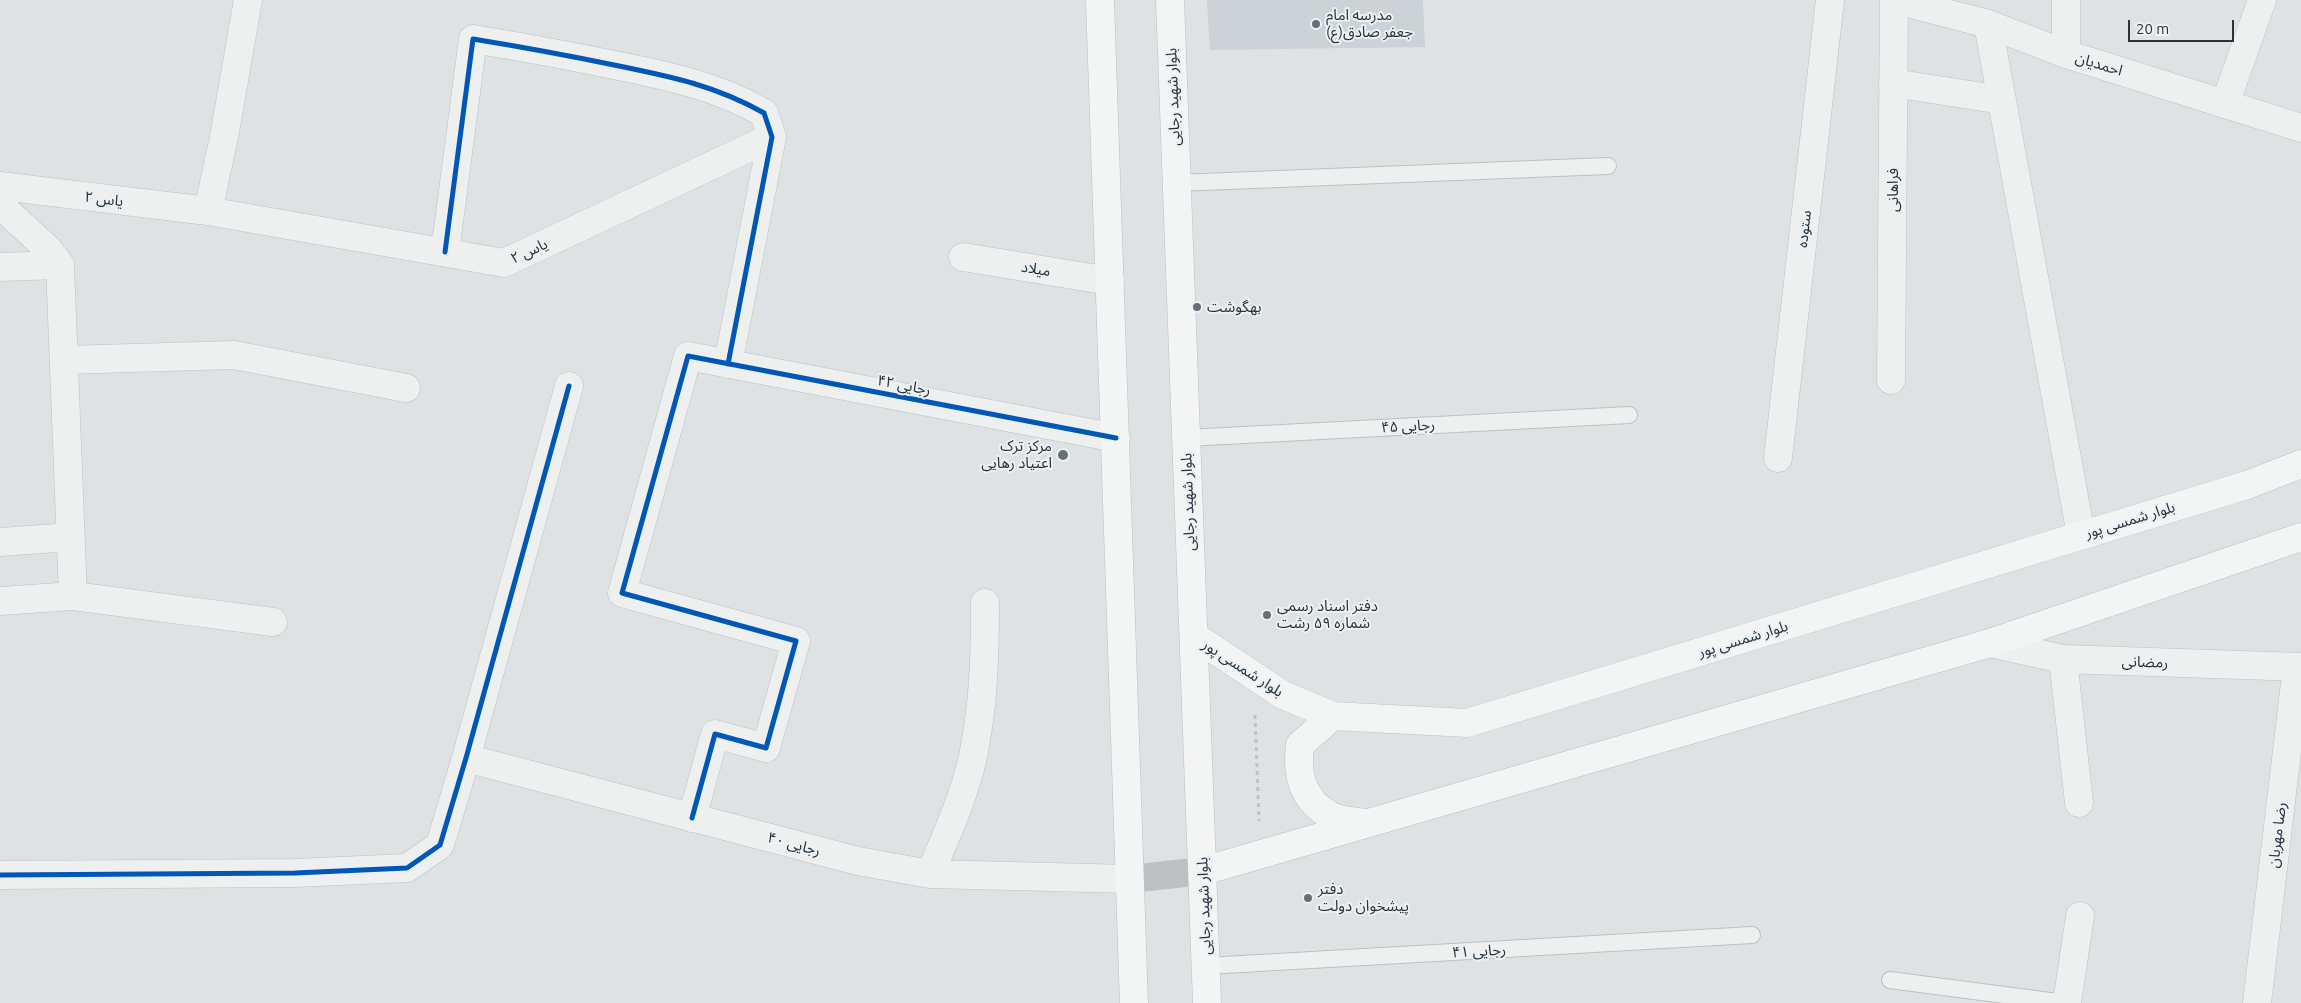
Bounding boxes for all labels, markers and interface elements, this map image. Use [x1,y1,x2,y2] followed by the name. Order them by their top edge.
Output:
[1326,6,1413,41] place label: مدرسه امام جعفر صادق(ع)
[2131,10,2237,42] scale bar
[1310,18,1322,30] marker: مدرسه امام جعفر صادق(ع)
[2136,20,2169,37] text: 20 m
[1162,48,1184,146] street label: بلوار شهید رجایی
[2073,48,2125,80] street label: احمدیان
[1884,168,1902,212] street label: فراهانی
[84,188,124,210] street label: یاس ۲
[1793,209,1815,249] street label: ستوده
[508,235,550,267] street label: یاس ۲
[1020,258,1052,280] street label: میلاد
[1207,298,1261,316] place label: بهگوشت
[1191,301,1203,313] marker: بهگوشت
[876,371,932,399] street label: رجایی ۴۲
[1380,416,1436,436] street label: رجایی ۴۵
[981,437,1052,472] place label: مرکز ترک اعتیاد رهایی
[1056,448,1070,462] marker: مرکز ترک اعتیاد رهایی
[1177,453,1199,551] street label: بلوار شهید رجایی
[2083,498,2177,542] street label: بلوار شمسی پور
[1277,597,1378,632] place label: دفتر اسناد رسمی شماره ۵۹ رشت
[1261,609,1273,621] marker: دفتر اسناد رسمی شماره ۵۹ رشت
[1696,617,1790,661] street label: بلوار شمسی پور
[1199,635,1287,701] street label: بلوار شمسی پور
[2121,652,2169,672] street label: رمضانی
[2264,801,2290,869] street label: رضا مهربان
[765,828,823,860] street label: رجایی ۴۰
[1193,857,1215,955] street label: بلوار شهید رجایی
[1318,880,1409,915] place label: دفتر پیشخوان دولت
[1302,892,1314,904] marker: دفتر پیشخوان دولت
[1451,941,1507,961] street label: رجایی ۴۱

